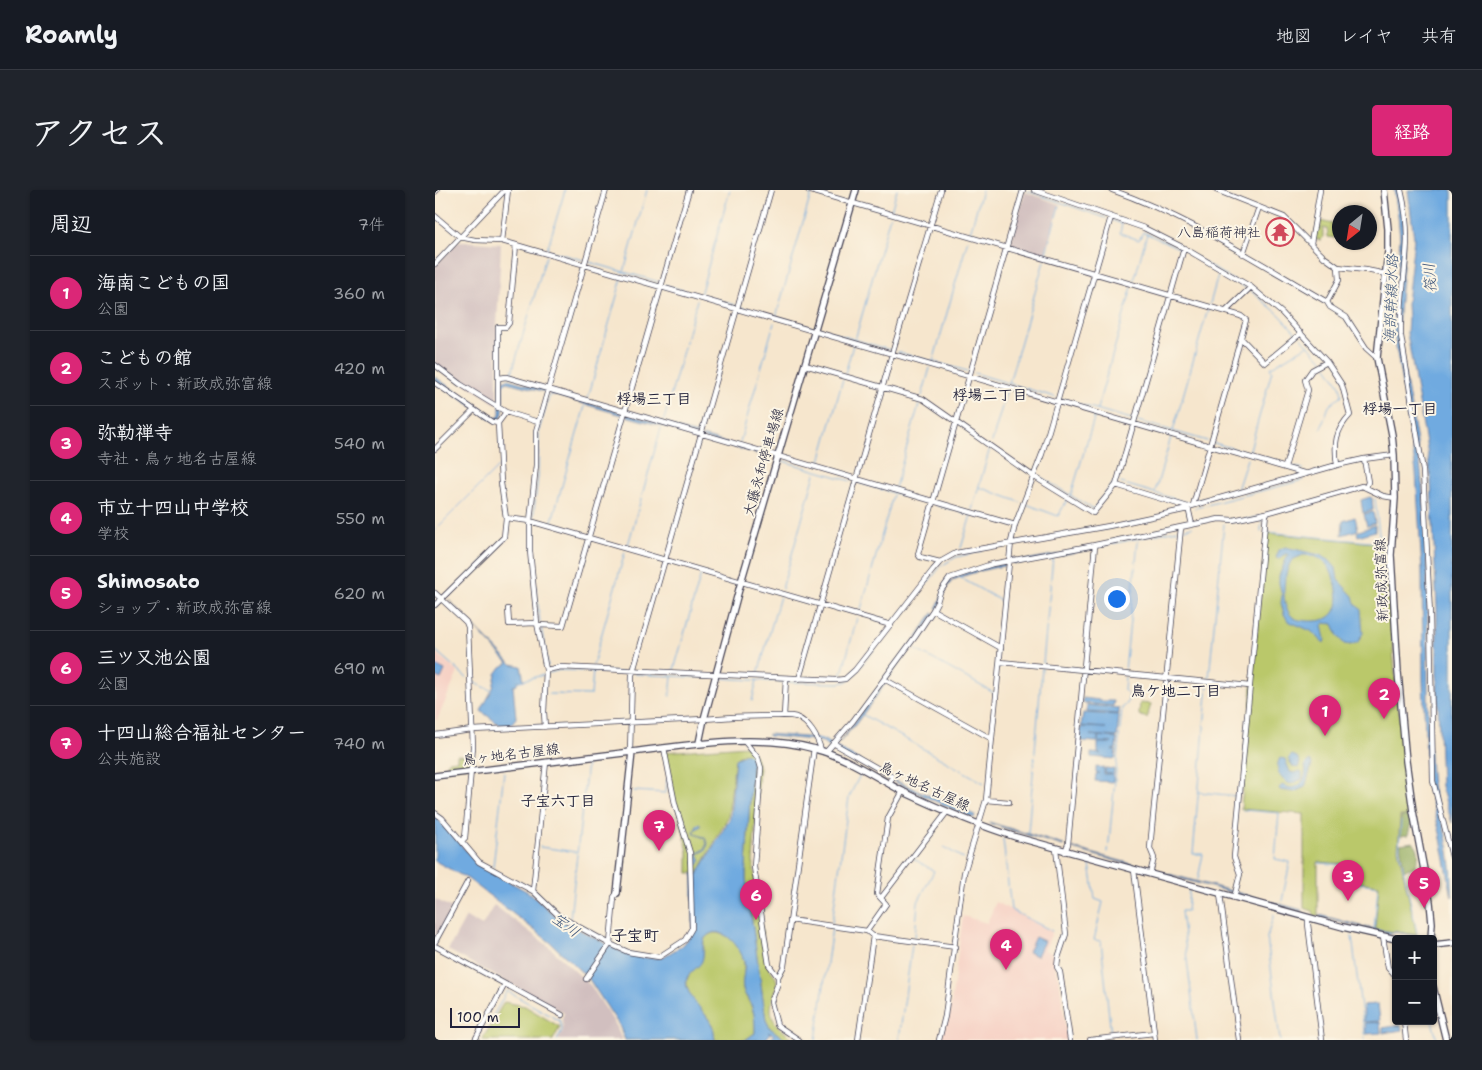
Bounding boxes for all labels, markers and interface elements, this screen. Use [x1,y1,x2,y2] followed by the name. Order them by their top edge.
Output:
[25,19,118,51] text: Roamly
[1276,24,1312,48] text: 地図
[1340,24,1393,48] text: レイヤ
[1421,24,1457,48] text: 共有
[1372,105,1452,156] button: 経路
[30,109,168,156] text: アクセス
[1332,205,1377,250] north arrow
[50,210,92,238] text: 周辺
[358,214,385,235] text: 7件
[1265,217,1295,247] temple icon: 八島稲荷神社
[1177,223,1261,241] place label: 八島稲荷神社
[1379,253,1403,344] water label: 海部幹線水路
[1419,262,1441,294] water label: 筏川
[97,270,230,295] text: 海南こどもの国
[62,283,70,304] text: 1
[333,283,385,304] text: 360 m
[97,298,129,319] text: 公園
[97,345,192,370] text: こどもの館
[60,358,72,379] text: 2
[334,358,385,379] text: 420 m
[97,373,272,394] text: スポット · 新政成弥富線
[952,385,1028,405] district label: 桴場二丁目
[616,389,692,409] district label: 桴場三丁目
[1362,399,1438,419] district label: 桴場一丁目
[739,406,787,518] street label: 大藤永和停車場線
[97,420,173,445] text: 弥勒禅寺
[60,433,72,454] text: 3
[334,433,385,454] text: 540 m
[97,448,256,469] text: 寺社 · 鳥ヶ地名古屋線
[97,495,249,520] text: 市立十四山中学校
[60,508,72,529] text: 4
[336,508,385,529] text: 550 m
[97,523,129,544] text: 学校
[1371,538,1391,622] street label: 新政成弥富線
[97,569,200,594] text: Shimosato
[61,583,71,604] text: 5
[334,583,385,604] text: 620 m
[1104,586,1130,612] your location
[97,597,272,618] text: ショップ · 新政成弥富線
[97,645,211,670] text: 三ツ又池公園
[60,658,72,679] text: 6
[334,658,385,679] text: 690 m
[97,673,129,694] text: 公園
[1368,678,1400,719] pin: 2
[1131,681,1221,701] district label: 鳥ケ地二丁目
[1309,695,1341,736] pin: 1
[97,720,306,745] text: 十四山総合福祉センター
[60,733,72,754] text: 7
[333,733,385,754] text: 740 m
[461,739,561,769] street label: 鳥ヶ地名古屋線
[97,748,161,769] text: 公共施設
[877,757,973,815] street label: 鳥ヶ地名古屋線
[520,791,596,811] district label: 子宝六丁目
[643,810,675,851] pin: 7
[1332,860,1364,901] pin: 3
[1408,867,1440,908] pin: 5
[740,879,772,920] pin: 6
[548,908,584,942] water label: 宝川
[611,925,659,946] district label: 子宝町
[990,929,1022,970] pin: 4
[1392,935,1437,1025] map controls
[1392,935,1437,980] button: +
[1392,980,1437,1025] button: −
[450,1005,520,1028] scale bar
[457,1008,499,1026] text: 100 m

